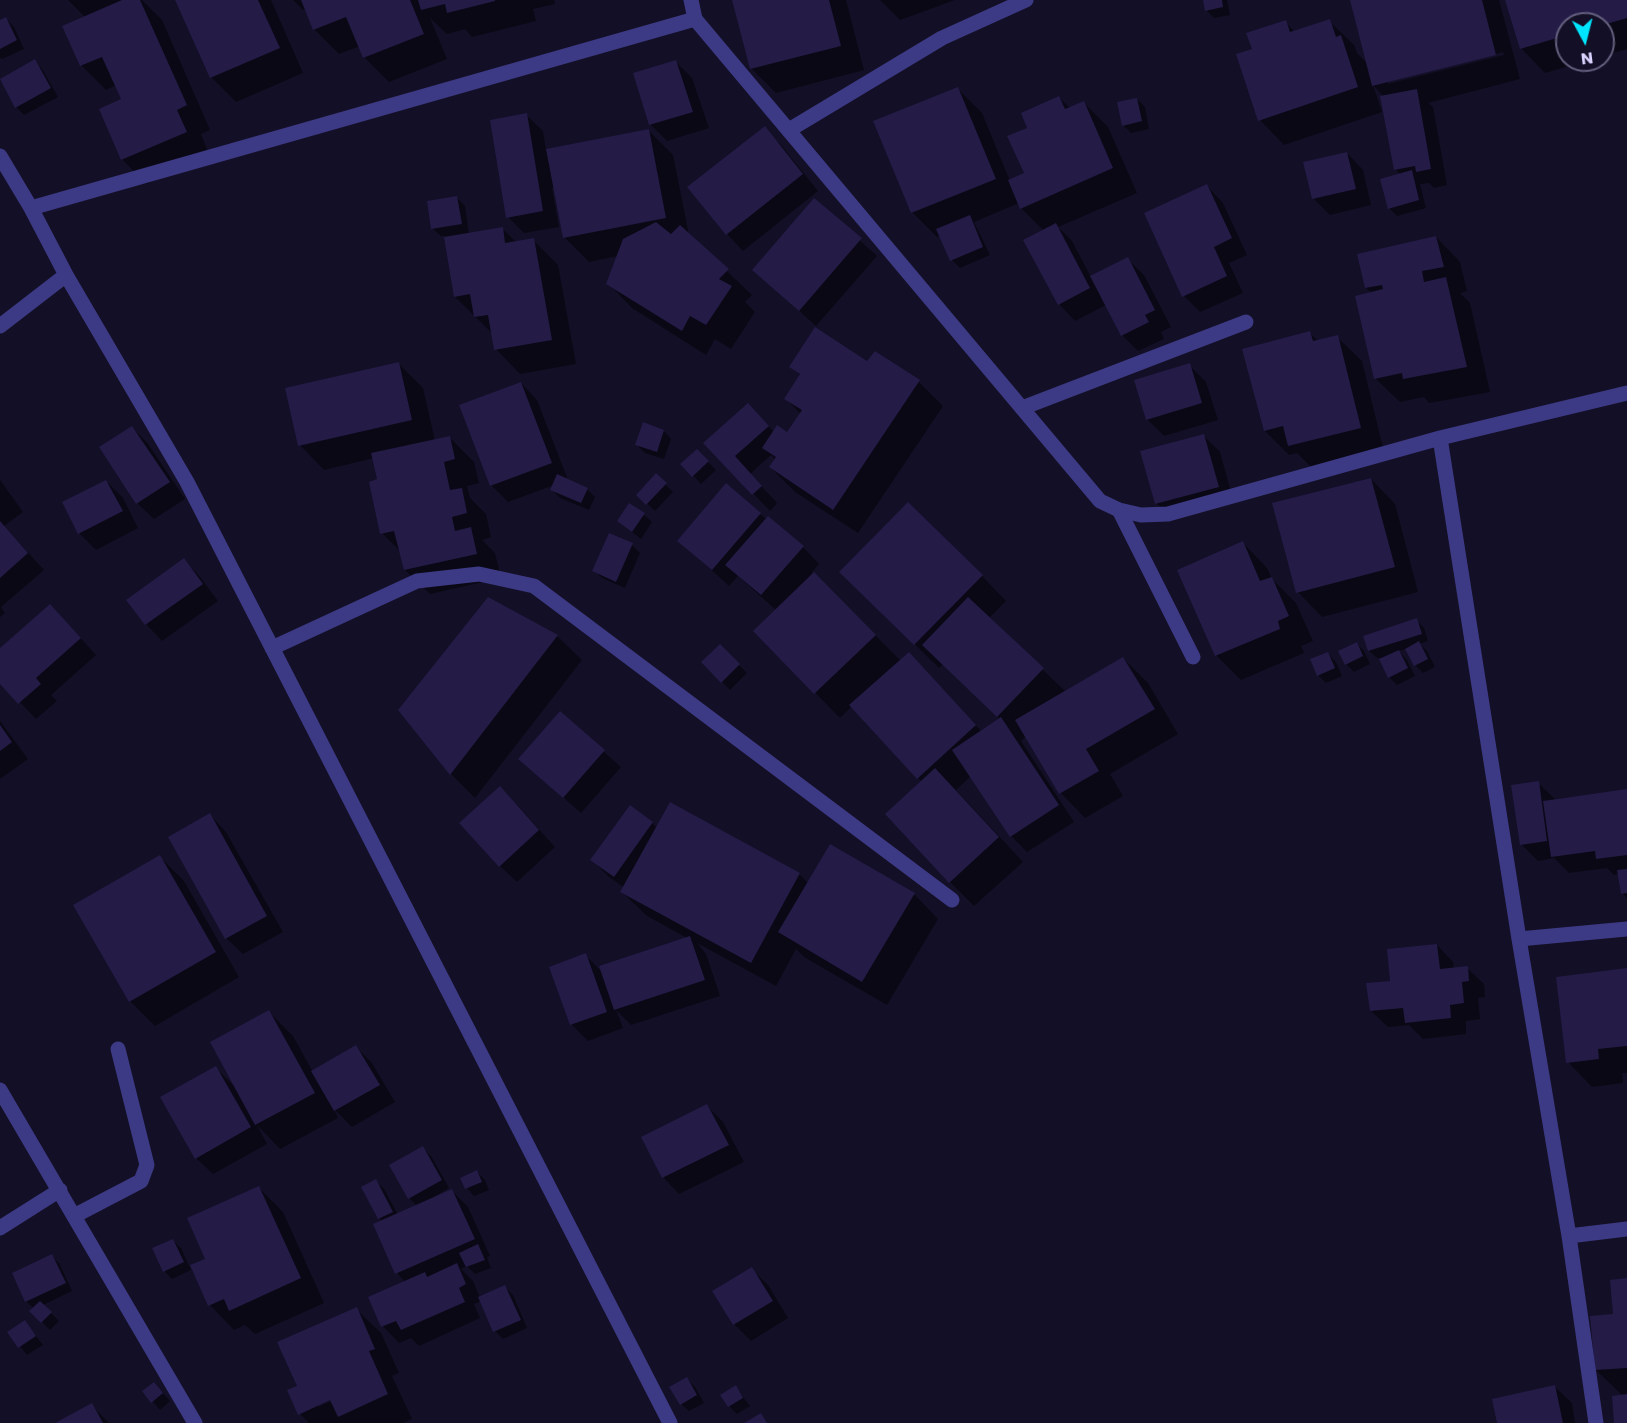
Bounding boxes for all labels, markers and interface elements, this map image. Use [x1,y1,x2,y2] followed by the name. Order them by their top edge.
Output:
[1555,12,1615,72] north arrow
[1580,46,1594,71] text: N

